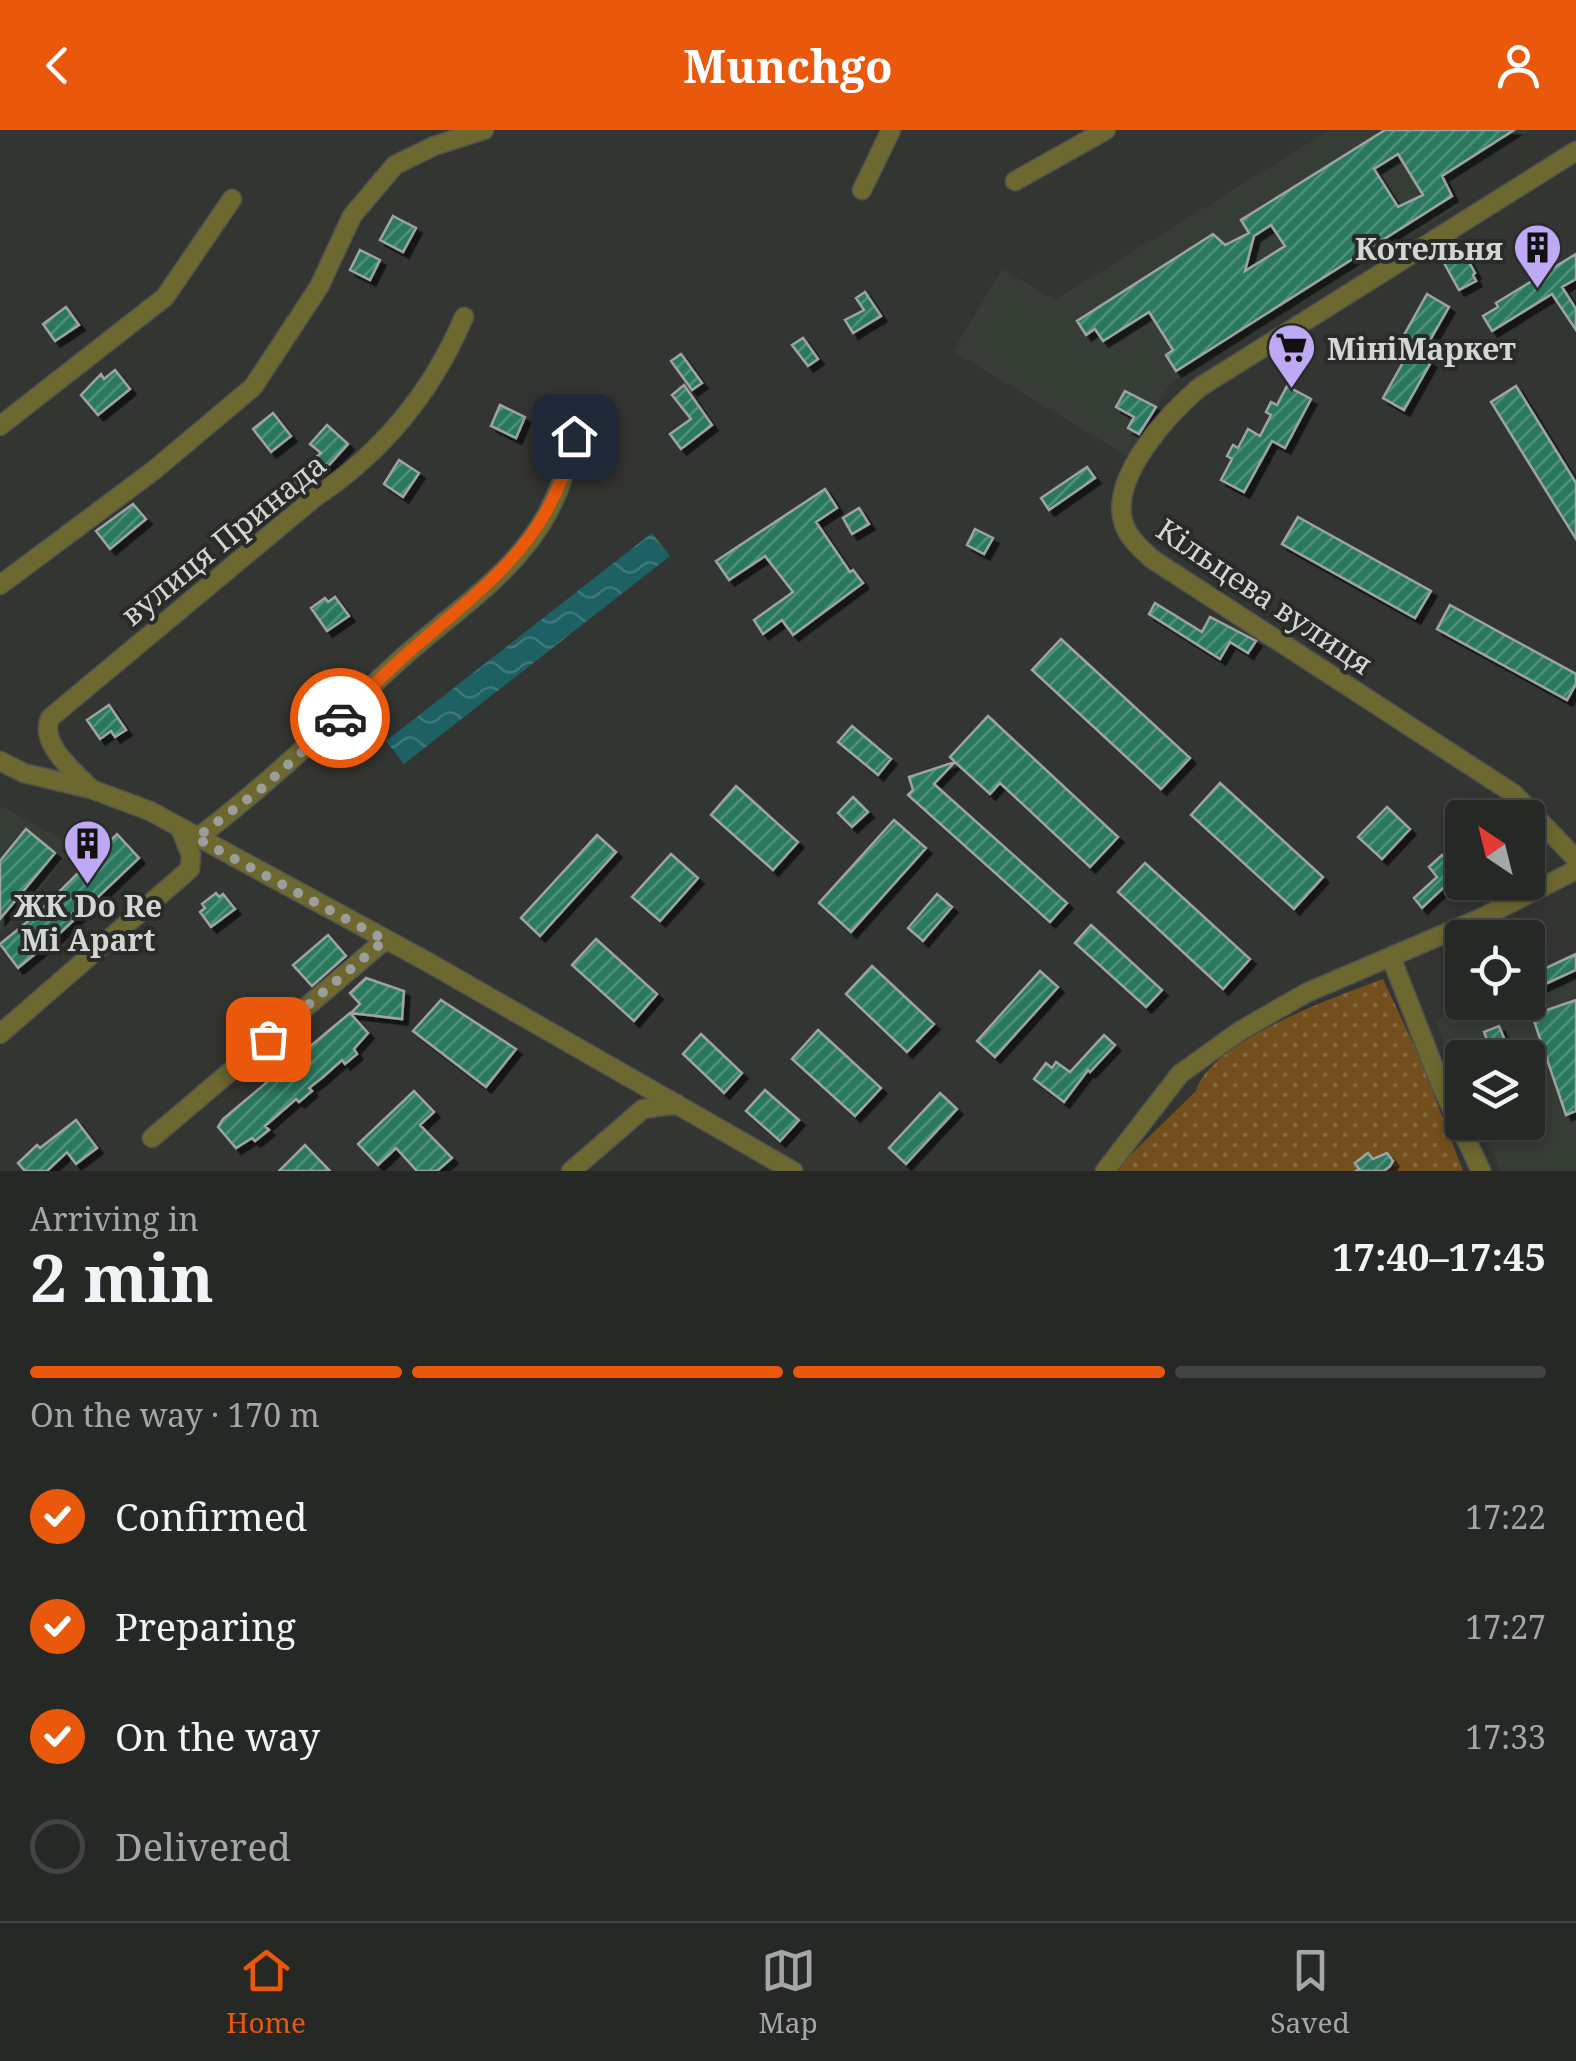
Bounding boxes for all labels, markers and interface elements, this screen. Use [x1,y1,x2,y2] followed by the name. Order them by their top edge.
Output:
[683,35,893,96] text: Munchgo
[30,38,85,93] icon: back
[1491,38,1546,93] icon: person
[1512,222,1564,290] building icon: Котельня
[1355,228,1503,269] place label: Котельня
[1266,322,1318,390] supermarket icon: МініМаркет
[1327,328,1516,369] place label: МініМаркет
[532,394,617,479] pin
[547,409,602,464] icon: home
[112,444,334,634] street label: вулиця Принада
[1149,508,1381,684] street label: Кільцева вулиця
[290,668,390,768] courier
[313,691,368,746] icon: car
[1445,800,1545,900] north arrow
[1445,800,1545,1140] map controls
[62,818,114,886] building icon: ЖК Do Re Mi Apart
[14,885,162,960] place label: ЖК Do Re Mi Apart
[1445,920,1545,1020] button: locate
[226,997,311,1082] pin
[241,1012,296,1067] icon: bag
[1445,1040,1545,1140] button: layers
[30,1197,199,1240] text: Arriving in
[1332,1230,1546,1282] text: 17:40–17:45
[30,1233,214,1321] text: 2 min
[30,1393,320,1436] text: On the way · 170 m
[30,1489,85,1544] icon: check
[115,1490,307,1542] text: Confirmed
[1465,1495,1546,1538] text: 17:22
[30,1599,85,1654] icon: check
[115,1600,296,1652] text: Preparing
[1465,1605,1546,1648] text: 17:27
[30,1709,85,1764] icon: check
[115,1710,320,1762] text: On the way
[1465,1715,1546,1758] text: 17:33
[115,1820,291,1872] text: Delivered
[226,1943,306,2041] tab: Home
[759,1943,818,2041] tab: Map
[1270,1943,1350,2041] tab: Saved

